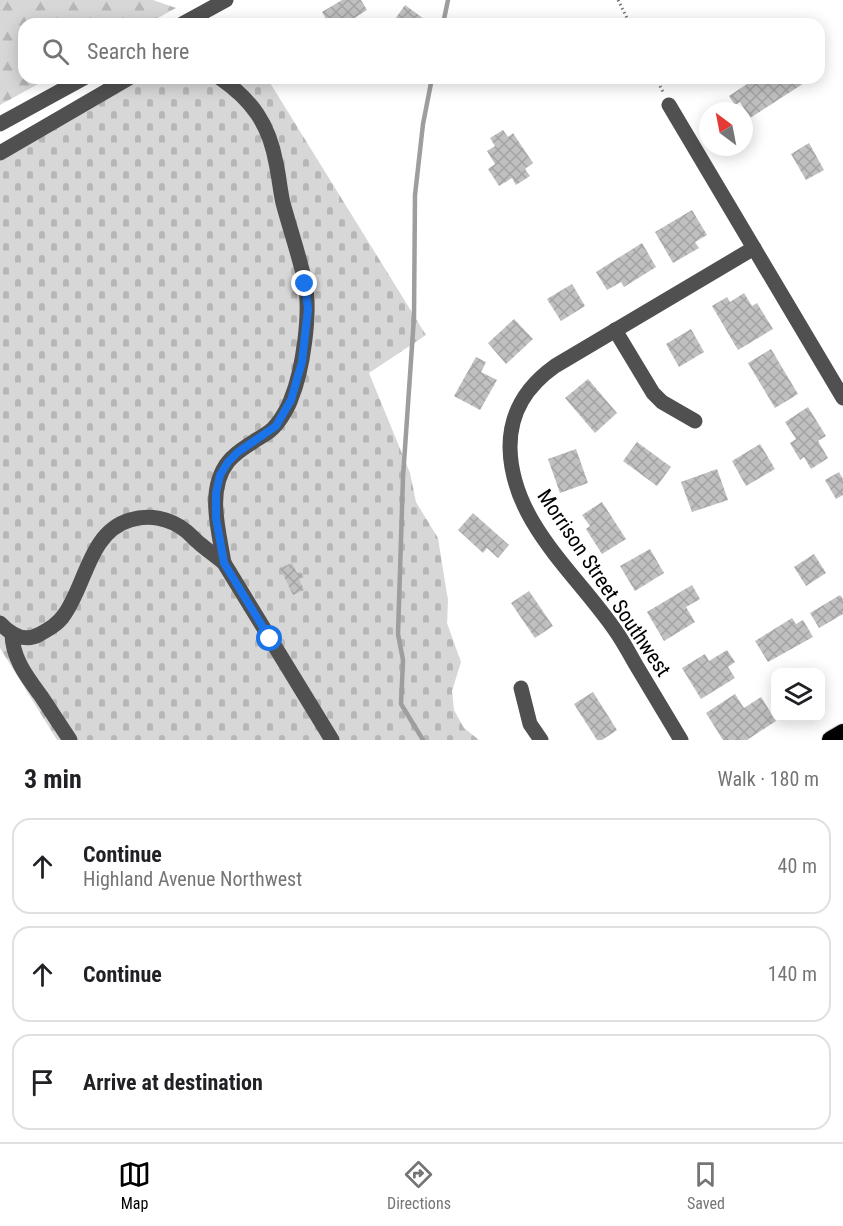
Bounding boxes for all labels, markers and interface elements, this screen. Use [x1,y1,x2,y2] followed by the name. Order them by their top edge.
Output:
[18,18,825,84] search box
[39,35,72,68] icon: search
[87,39,189,64] text: Search here
[699,102,753,156] north arrow
[291,270,317,296] route end
[532,485,676,681] street label: Morrison Street Southwest
[256,625,282,651] route start
[771,668,825,722] map controls
[771,668,825,722] button: layers
[24,764,82,794] text: 3 min
[718,767,819,791] text: Walk · 180 m
[83,842,162,867] text: Continue
[26,850,59,883] icon: ahead
[778,854,817,878] text: 40 m
[83,867,302,891] text: Highland Avenue Northwest
[26,958,59,991] icon: ahead
[83,962,162,987] text: Continue
[768,962,817,986] text: 140 m
[26,1066,59,1099] icon: arrive
[83,1070,263,1095] text: Arrive at destination
[118,1158,151,1213] tab: Map
[387,1158,451,1213] tab: Directions
[687,1158,725,1213] tab: Saved

